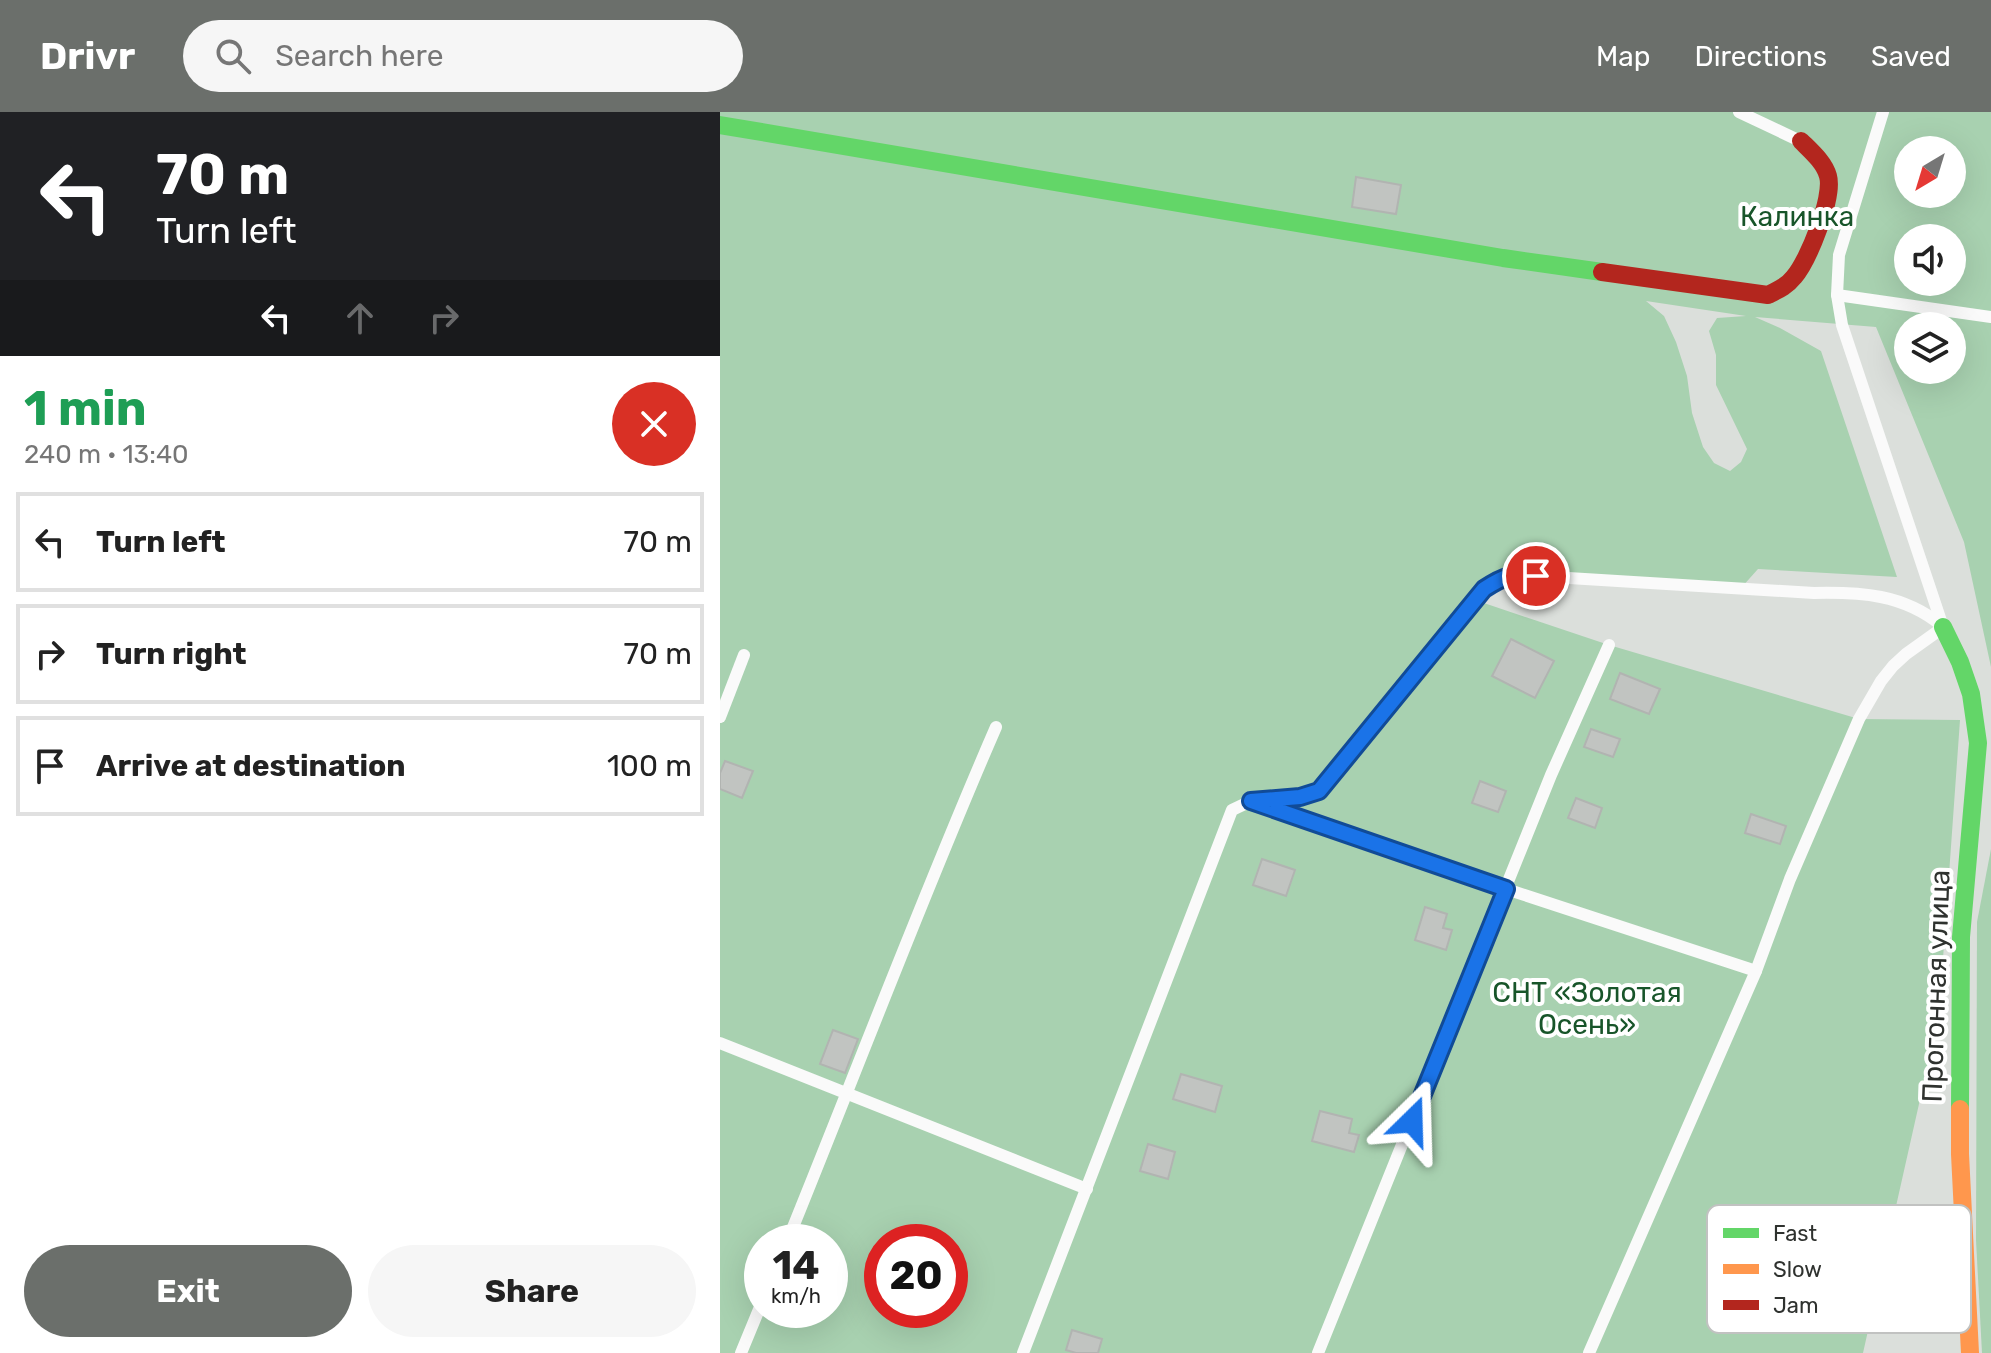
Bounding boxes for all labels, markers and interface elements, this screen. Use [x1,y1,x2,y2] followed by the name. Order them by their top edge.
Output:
[183,20,743,92] search box
[40,33,135,79] text: Drivr
[211,34,255,78] icon: search
[275,38,444,74] text: Search here
[1596,40,1650,73] text: Map
[1694,40,1827,73] text: Directions
[1871,40,1951,73] text: Saved
[1894,136,1966,208] north arrow
[1894,136,1966,384] map controls
[156,142,289,208] text: 70 m
[24,144,128,248] icon: left
[1740,200,1854,233] park label: Калинка
[156,209,297,252] text: Turn left
[1894,224,1966,296] button: sound
[254,296,298,340] icon: left
[338,296,382,340] icon: ahead
[422,296,466,340] icon: right
[1894,312,1966,384] button: layers
[24,380,147,437] text: 1 min
[612,382,696,466] button: close
[24,439,189,470] text: 240 m · 13:40
[28,520,72,564] icon: left
[96,524,226,560] text: Turn left
[624,524,692,560] text: 70 m
[1502,542,1570,610] pin
[1514,554,1558,598] icon: arrive
[28,632,72,676] icon: right
[96,636,247,672] text: Turn right
[624,636,692,672] text: 70 m
[28,744,72,788] icon: arrive
[96,748,406,784] text: Arrive at destination
[607,748,692,784] text: 100 m
[1915,869,1957,1103] street label: Прогонная улица
[1492,976,1682,1041] park label: СНТ «Золотая Осень»
[1370,1079,1454,1163] position arrow
[1707,1205,1971,1333] legend
[1773,1220,1818,1247] text: Fast
[864,1224,968,1328] speed limit sign: 20
[772,1242,820,1289] text: 14
[24,1245,352,1337] button: Exit
[368,1245,696,1337] button: Share
[1773,1256,1822,1283] text: Slow
[771,1284,821,1308] text: km/h
[1773,1292,1819,1319] text: Jam

